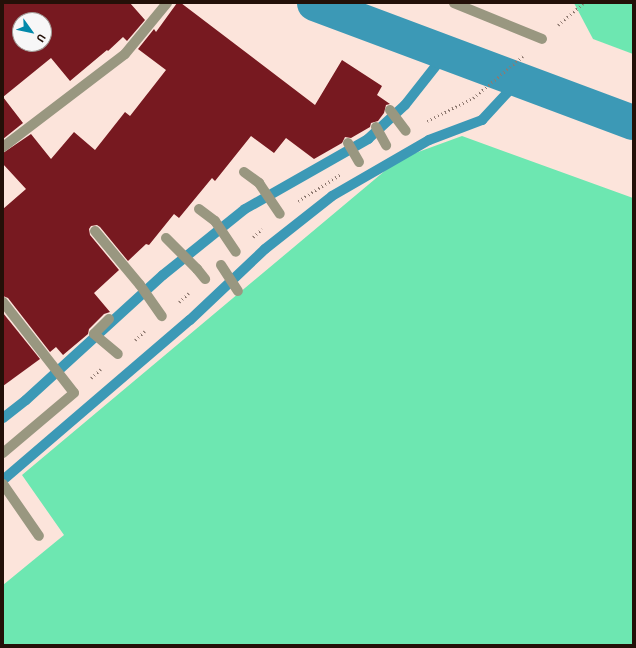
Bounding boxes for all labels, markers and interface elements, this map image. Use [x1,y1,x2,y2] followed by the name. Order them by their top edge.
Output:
[12,12,52,52] north arrow
[34,32,49,45] text: U

